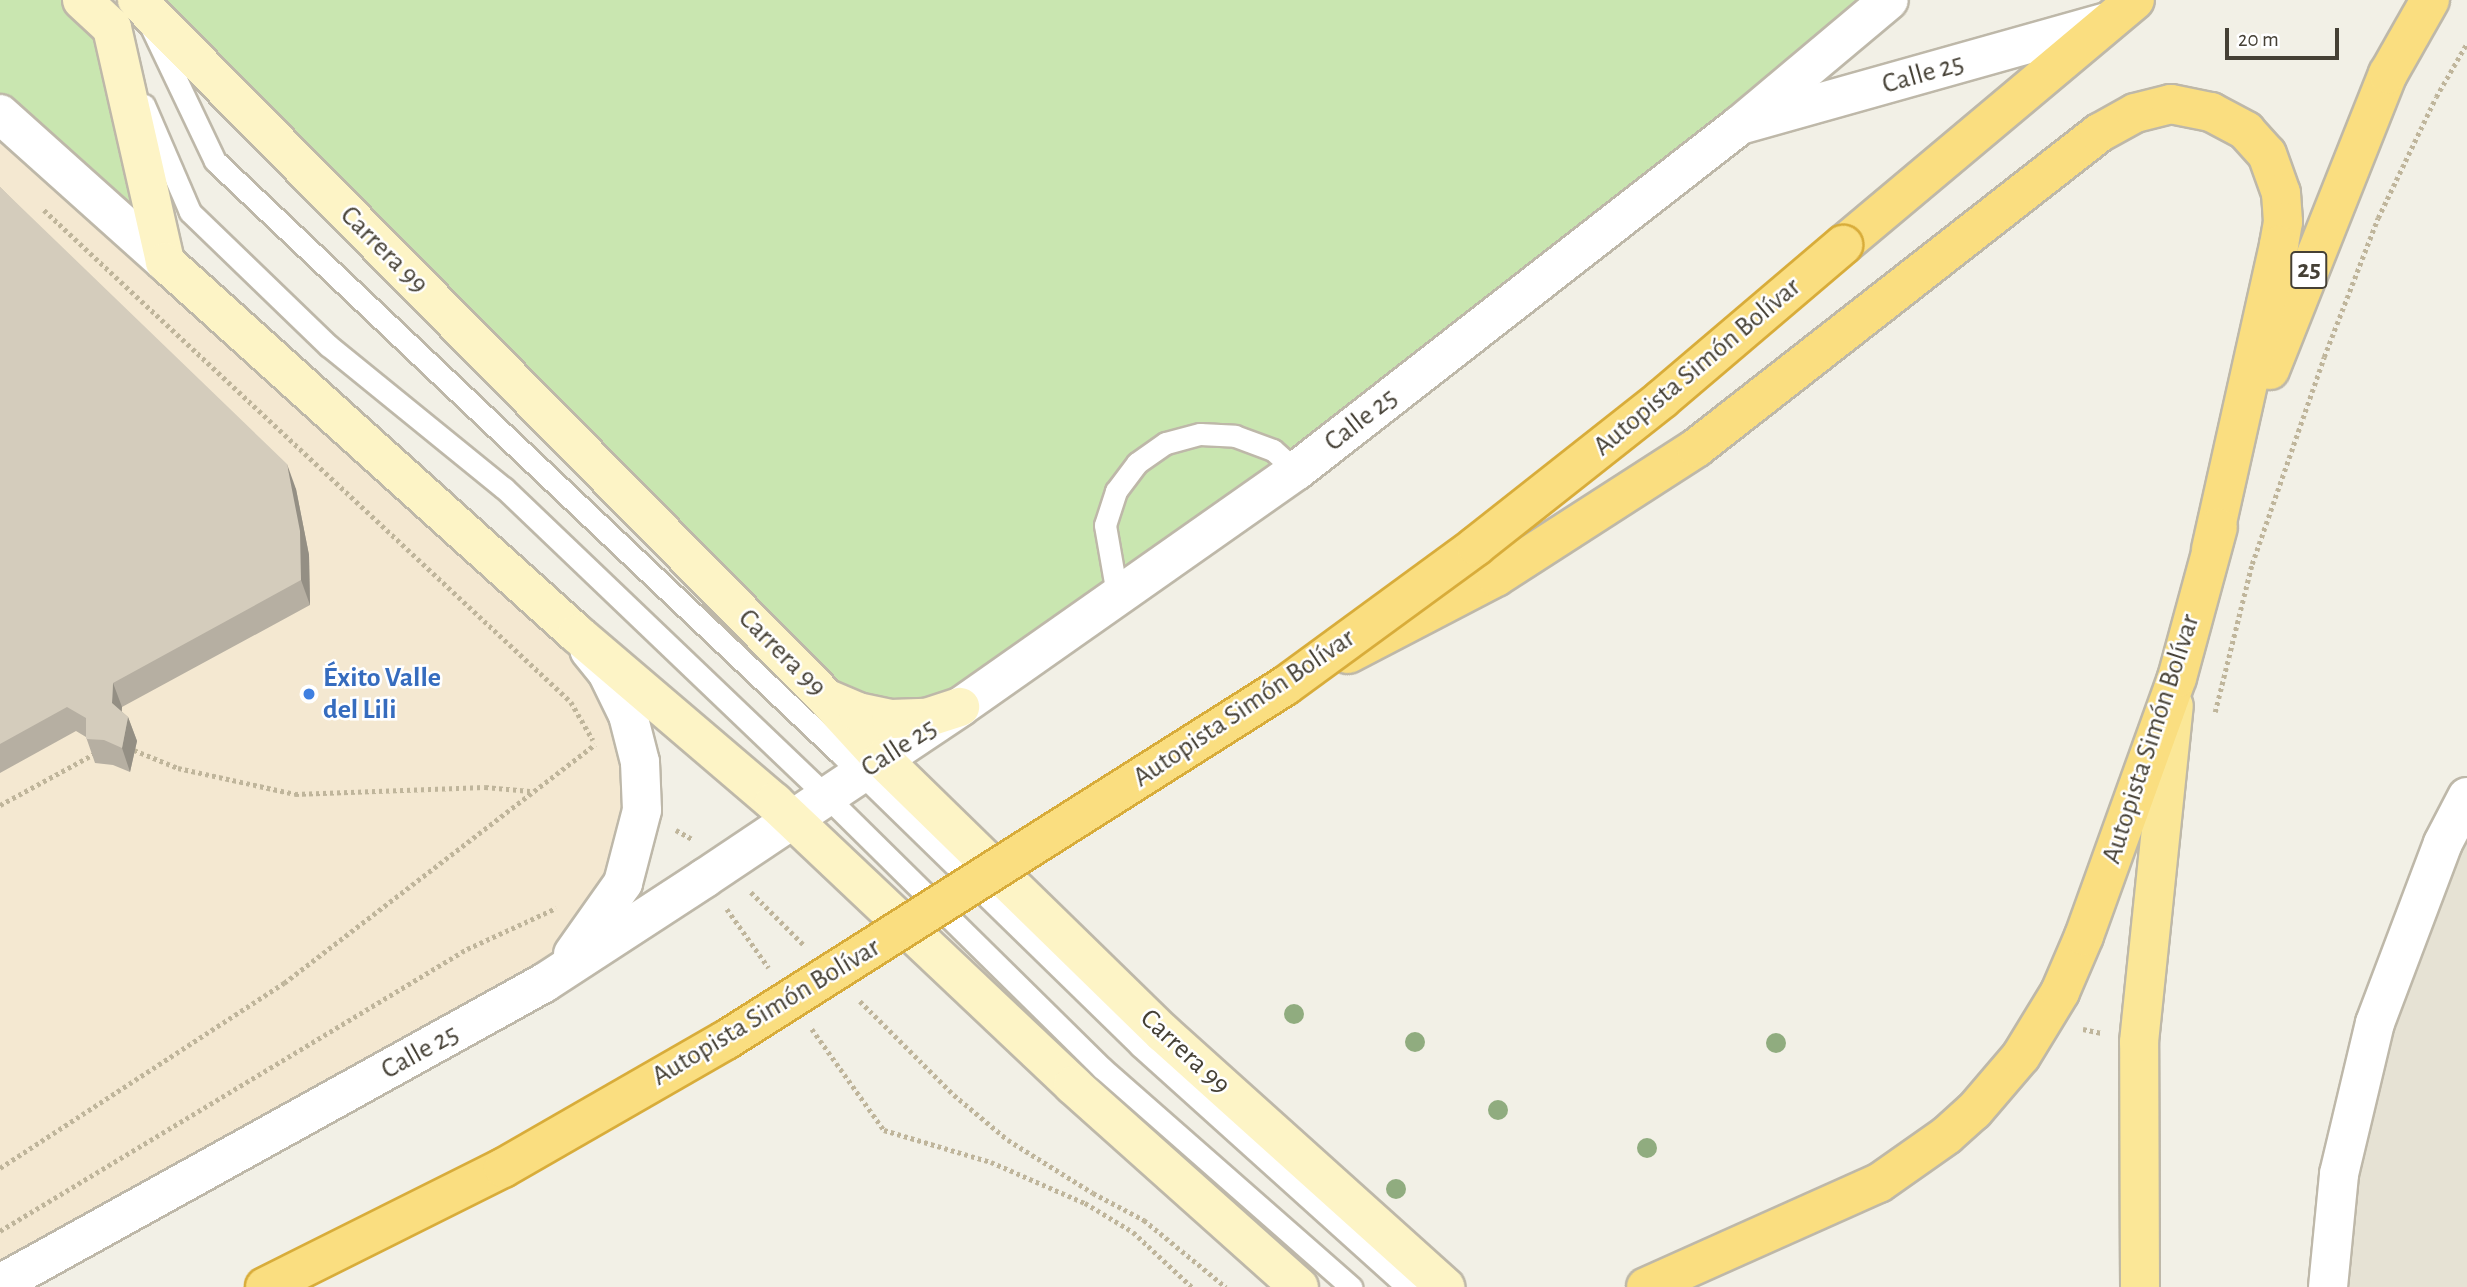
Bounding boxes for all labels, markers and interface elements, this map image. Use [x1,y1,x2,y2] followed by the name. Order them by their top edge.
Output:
[2229,14,2343,58] scale bar
[2238,29,2279,50] text: 20 m
[1878,46,1968,102] street label: Calle 25
[333,199,435,301] street label: Carrera 99
[2290,247,2328,292] road number: 25
[1587,270,1807,464] street label: Autopista Simón Bolívar
[1318,381,1404,459] street label: Calle 25
[731,602,833,704] street label: Carrera 99
[2095,610,2207,868] street label: Autopista Simón Bolívar
[1127,621,1361,795] street label: Autopista Simón Bolívar
[323,661,441,727] place label: Éxito Valle del Lili
[301,686,317,702] marker: Éxito Valle del Lili
[855,711,943,785] street label: Calle 25
[646,931,886,1093] street label: Autopista Simón Bolívar
[1133,1002,1237,1102] street label: Carrera 99
[375,1017,465,1087] street label: Calle 25

